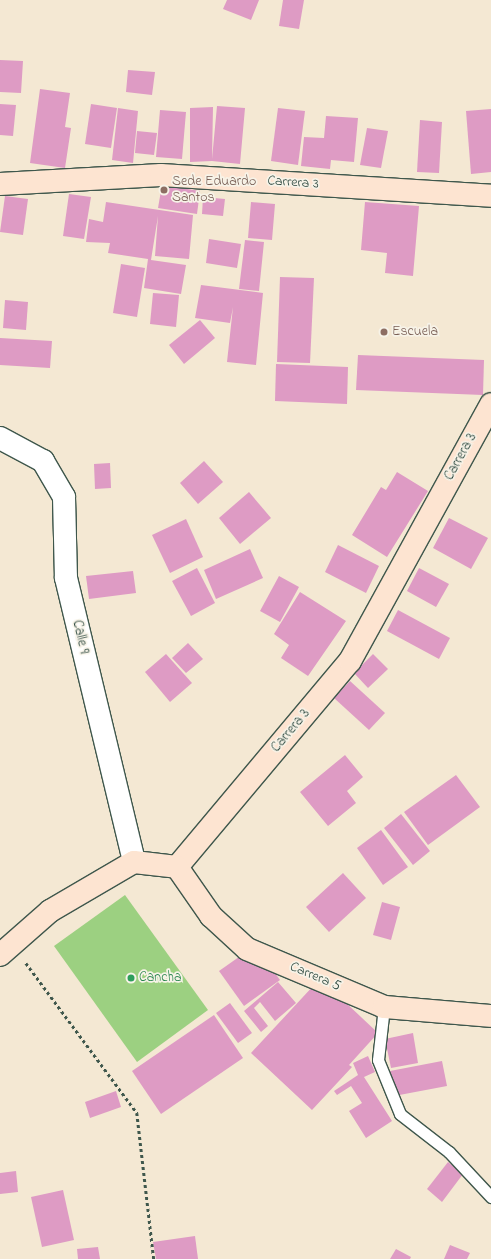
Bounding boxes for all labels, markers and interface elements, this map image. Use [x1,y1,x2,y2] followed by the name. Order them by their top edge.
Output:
[267,173,319,193] street label: Carrera 3
[172,174,256,206] place label: Sede Eduardo Santos
[159,185,169,195] marker: Sede Eduardo Santos
[392,324,438,340] place label: Escuela
[379,327,389,337] marker: Escuela
[441,430,481,484] street label: Carrera 3
[68,619,92,655] street label: Calle 9
[268,706,314,756] street label: Carrera 3
[287,959,343,995] street label: Carrera 5
[139,970,182,986] place label: Cancha
[126,973,136,983] marker: Cancha

